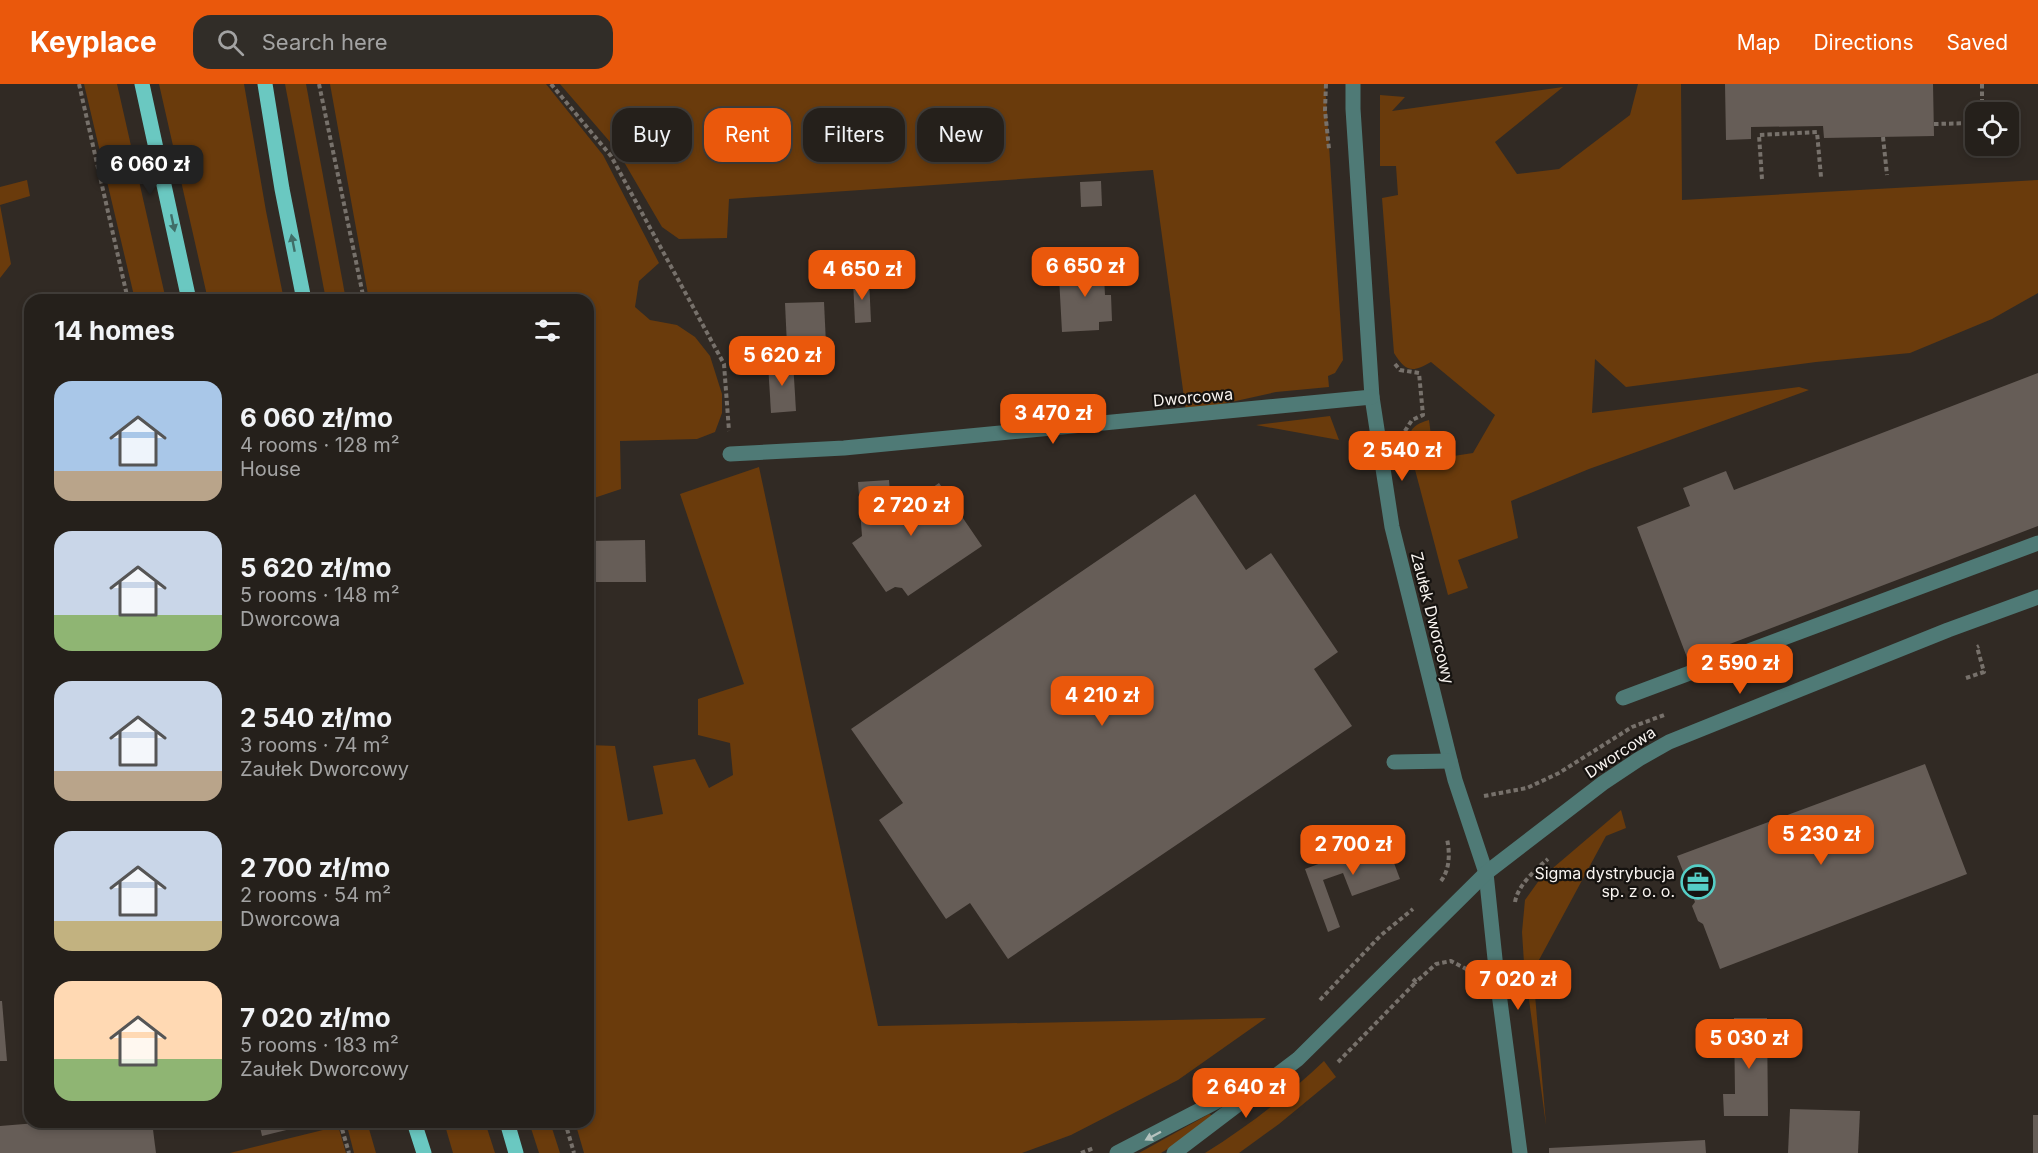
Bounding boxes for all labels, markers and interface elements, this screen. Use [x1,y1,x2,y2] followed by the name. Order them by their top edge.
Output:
[193,15,613,69] search box
[30,25,157,59] text: Keyplace
[214,26,247,59] icon: search
[262,29,388,55] text: Search here
[1737,30,1780,55] text: Map
[1813,30,1914,55] text: Directions
[1947,30,2008,55] text: Saved
[1965,102,2019,156] map controls
[1965,102,2019,156] button: locate
[612,108,692,162] chip: Buy
[704,108,791,162] chip: Rent
[803,108,905,162] chip: Filters
[917,108,1004,162] chip: New
[88,145,212,196] pin: 6 060 zł
[110,152,190,176] text: 6 060 zł
[168,214,178,233] one-way arrow
[288,233,297,252] one-way arrow
[1023,247,1147,298] pin: 6 650 zł
[800,250,924,301] pin: 4 650 zł
[1046,254,1124,278] text: 6 650 zł
[822,257,902,281] text: 4 650 zł
[531,314,564,347] icon: filters
[54,315,175,346] text: 14 homes
[720,336,844,387] pin: 5 620 zł
[743,343,821,367] text: 5 620 zł
[1152,384,1234,410] street label: Dworcowa
[991,394,1115,445] pin: 3 470 zł
[1014,401,1092,425] text: 3 470 zł
[240,402,393,433] text: 6 060 zł/mo
[102,405,174,477] icon: home
[1340,431,1464,482] pin: 2 540 zł
[240,433,400,457] text: 4 rooms · 128 m²
[1363,438,1441,462] text: 2 540 zł
[240,457,301,481] text: House
[849,486,973,537] pin: 2 720 zł
[873,493,949,517] text: 2 720 zł
[1407,550,1459,686] street label: Zaułek Dworcowy
[240,552,391,583] text: 5 620 zł/mo
[102,555,174,627] icon: home
[240,583,399,607] text: 5 rooms · 148 m²
[240,607,340,631] text: Dworcowa
[1678,644,1802,695] pin: 2 590 zł
[1701,651,1779,675] text: 2 590 zł
[1040,676,1164,727] pin: 4 210 zł
[1065,683,1139,707] text: 4 210 zł
[240,702,392,733] text: 2 540 zł/mo
[102,705,174,777] icon: home
[1581,722,1659,782] street label: Dworcowa
[240,733,389,757] text: 3 rooms · 74 m²
[240,757,409,781] text: Zaułek Dworcowy
[1759,815,1883,866] pin: 5 230 zł
[1782,822,1860,846] text: 5 230 zł
[1291,825,1415,876] pin: 2 700 zł
[1314,832,1392,856] text: 2 700 zł
[240,852,390,883] text: 2 700 zł/mo
[102,855,174,927] icon: home
[1534,863,1675,901] place label: Sigma dystrybucja sp. z o. o.
[1680,864,1716,900] office icon: Sigma dystrybucja sp. z o. o.
[240,883,391,907] text: 2 rooms · 54 m²
[240,907,340,931] text: Dworcowa
[1456,960,1580,1011] pin: 7 020 zł
[1479,967,1557,991] text: 7 020 zł
[240,1002,391,1033] text: 7 020 zł/mo
[102,1005,174,1077] icon: home
[1687,1019,1811,1070] pin: 5 030 zł
[1709,1026,1789,1050] text: 5 030 zł
[240,1033,399,1057] text: 5 rooms · 183 m²
[240,1057,409,1081] text: Zaułek Dworcowy
[1184,1068,1308,1119] pin: 2 640 zł
[1207,1075,1285,1099] text: 2 640 zł
[1145,1131,1162,1140] one-way arrow

